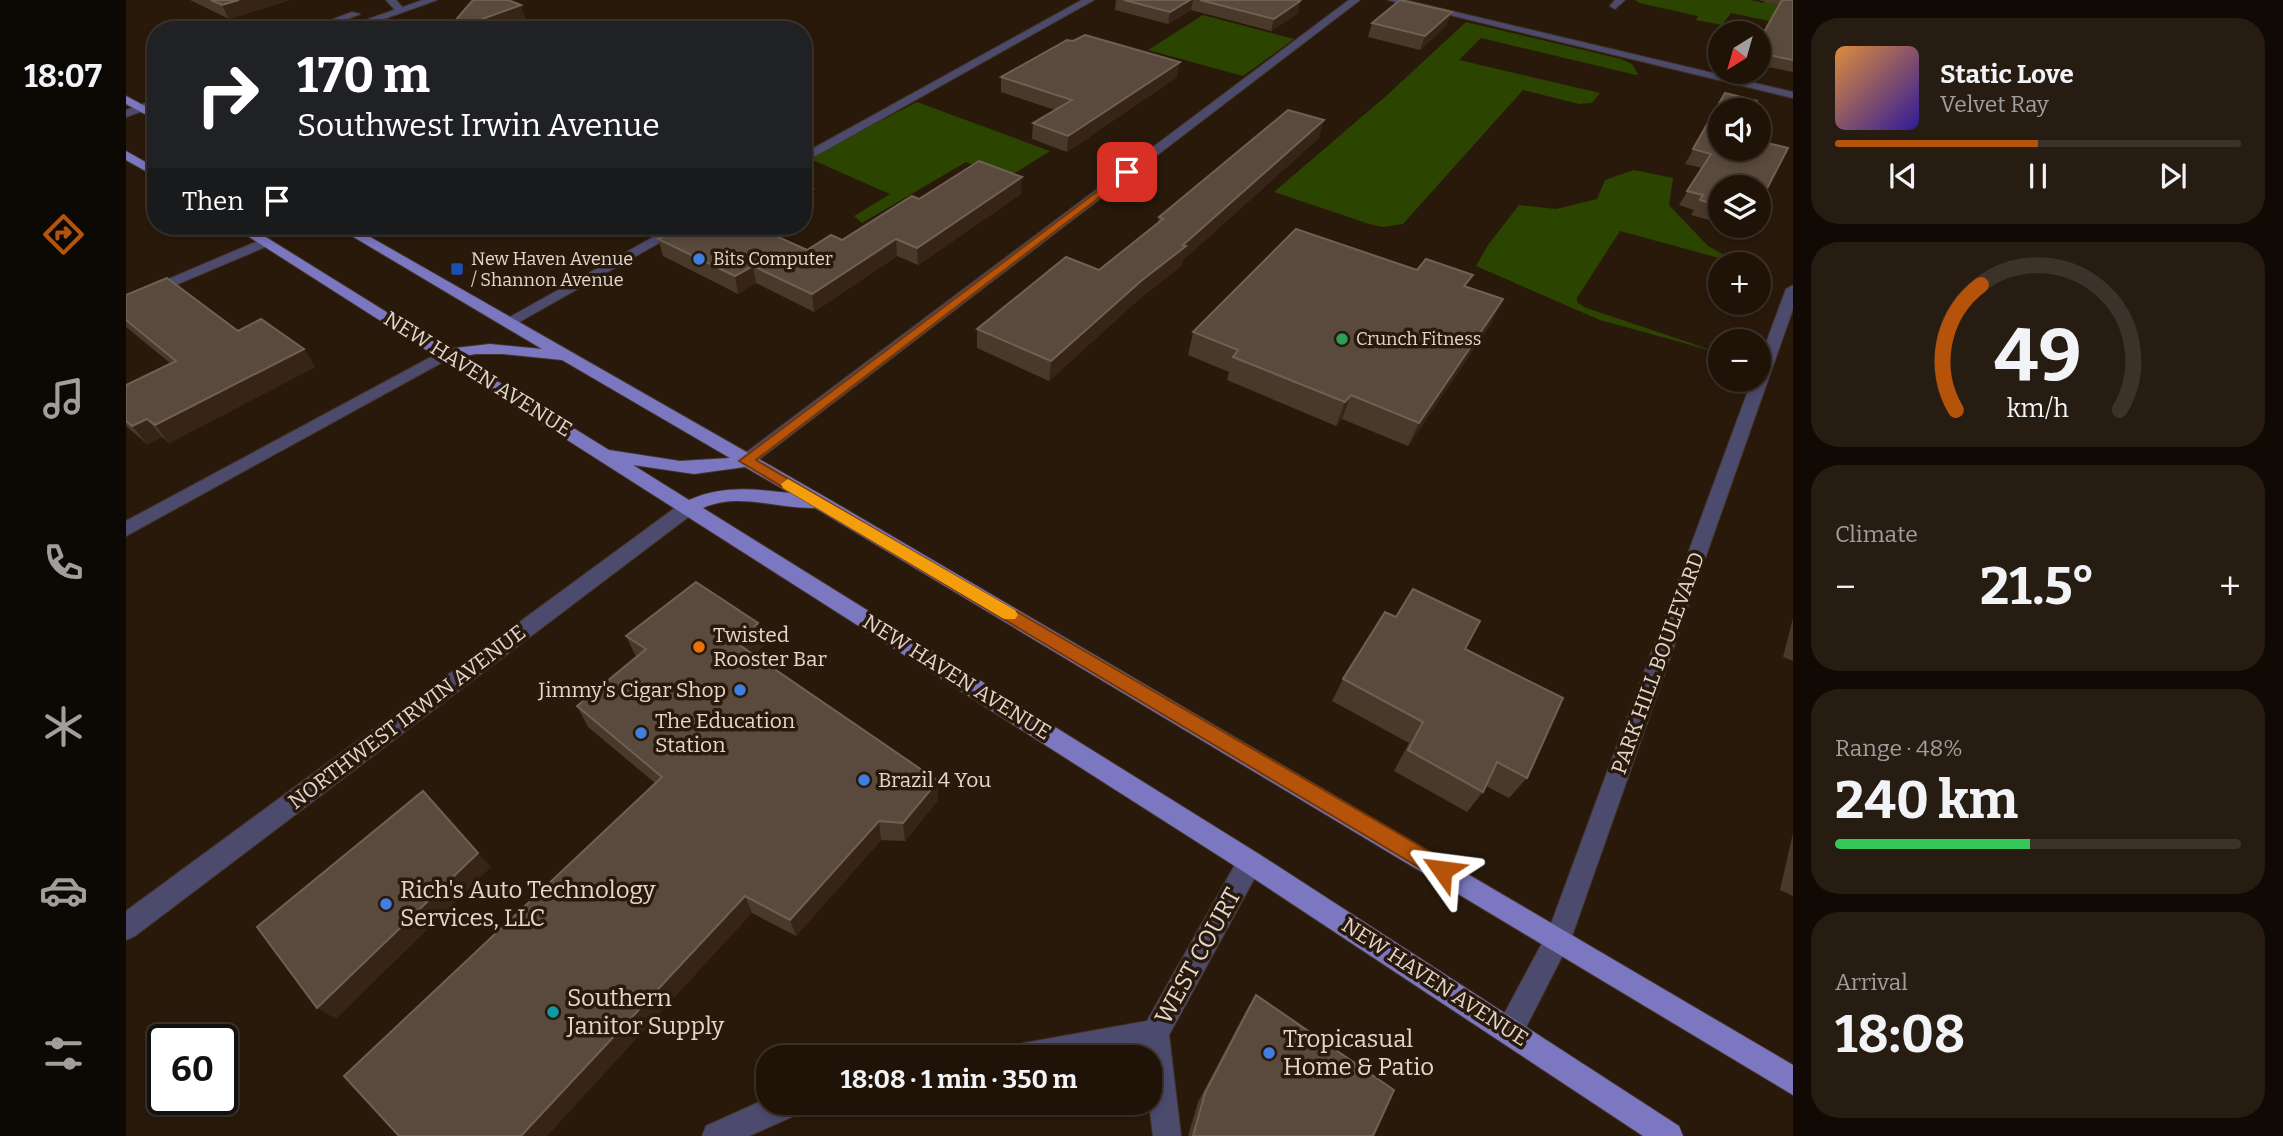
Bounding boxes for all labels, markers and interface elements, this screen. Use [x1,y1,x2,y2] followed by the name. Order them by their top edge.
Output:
[1708,21,1771,84] north arrow
[1708,21,1771,392] map controls
[297,46,430,105] text: 170 m
[182,49,273,140] icon: right
[24,57,102,95] text: 18:07
[1940,59,2074,90] text: Static Love
[1940,90,2049,118] text: Velvet Ray
[1708,98,1771,161] button: sound
[297,106,660,144] text: Southwest Irwin Avenue
[1097,142,1157,202] pin
[1108,153,1146,191] icon: arrive
[1884,157,1922,195] icon: previous
[2019,157,2057,195] icon: pause
[2154,157,2192,195] icon: next
[1708,175,1771,238] button: layers
[258,182,296,220] icon: arrive
[182,186,244,217] text: Then
[39,210,88,259] icon: directions
[471,248,633,291] place label: New Haven Avenue / Shannon Avenue
[713,248,833,270] place label: Bits Computer
[691,251,707,267] marker: Bits Computer
[1708,252,1771,315] button: +
[449,261,465,277] marker: New Haven Avenue / Shannon Avenue
[379,306,577,442] street label: NEW HAVEN AVENUE
[1994,313,2082,400] text: 49
[1356,328,1481,350] place label: Crunch Fitness
[1708,329,1771,392] button: −
[1334,331,1350,347] marker: Crunch Fitness
[39,374,88,423] icon: music
[2007,394,2069,424] text: km/h
[1835,520,1918,548] text: Climate
[39,538,88,587] icon: phone
[1606,549,1710,777] street label: PARK HILL BOULEVARD
[1980,555,2095,618] text: 21.5°
[1835,564,1856,610] text: −
[2219,564,2241,610] text: +
[858,609,1056,745] street label: NEW HAVEN AVENUE
[283,619,531,815] street label: NORTHWEST IRWIN AVENUE
[713,622,827,672] place label: Twisted Rooster Bar
[691,639,707,655] marker: Twisted Rooster Bar
[537,677,726,703] place label: Jimmy's Cigar Shop
[732,682,748,698] marker: Jimmy's Cigar Shop
[39,702,88,751] icon: climate
[655,708,795,758] place label: The Education Station
[633,725,649,741] marker: The Education Station
[1835,734,1963,762] text: Range · 48%
[878,767,991,793] place label: Brazil 4 You
[1835,769,2018,832] text: 240 km
[856,772,872,788] marker: Brazil 4 You
[1405,833,1479,907] position arrow
[39,866,88,915] icon: car
[400,876,656,932] place label: Rich's Auto Technology Services, LLC
[1149,883,1247,1029] street label: WEST COURT
[378,896,394,912] marker: Rich's Auto Technology Services, LLC
[1337,912,1533,1052] street label: NEW HAVEN AVENUE
[1835,968,1908,996] text: Arrival
[566,984,725,1040] place label: Southern Janitor Supply
[1835,1003,1965,1066] text: 18:08
[545,1004,561,1020] marker: Southern Janitor Supply
[147,1024,238,1115] speed limit sign: 60
[1283,1025,1434,1081] place label: Tropicasual Home & Patio
[39,1029,88,1078] icon: filters
[1261,1045,1277,1061] marker: Tropicasual Home & Patio
[841,1064,1077,1095] text: 18:08 · 1 min · 350 m

